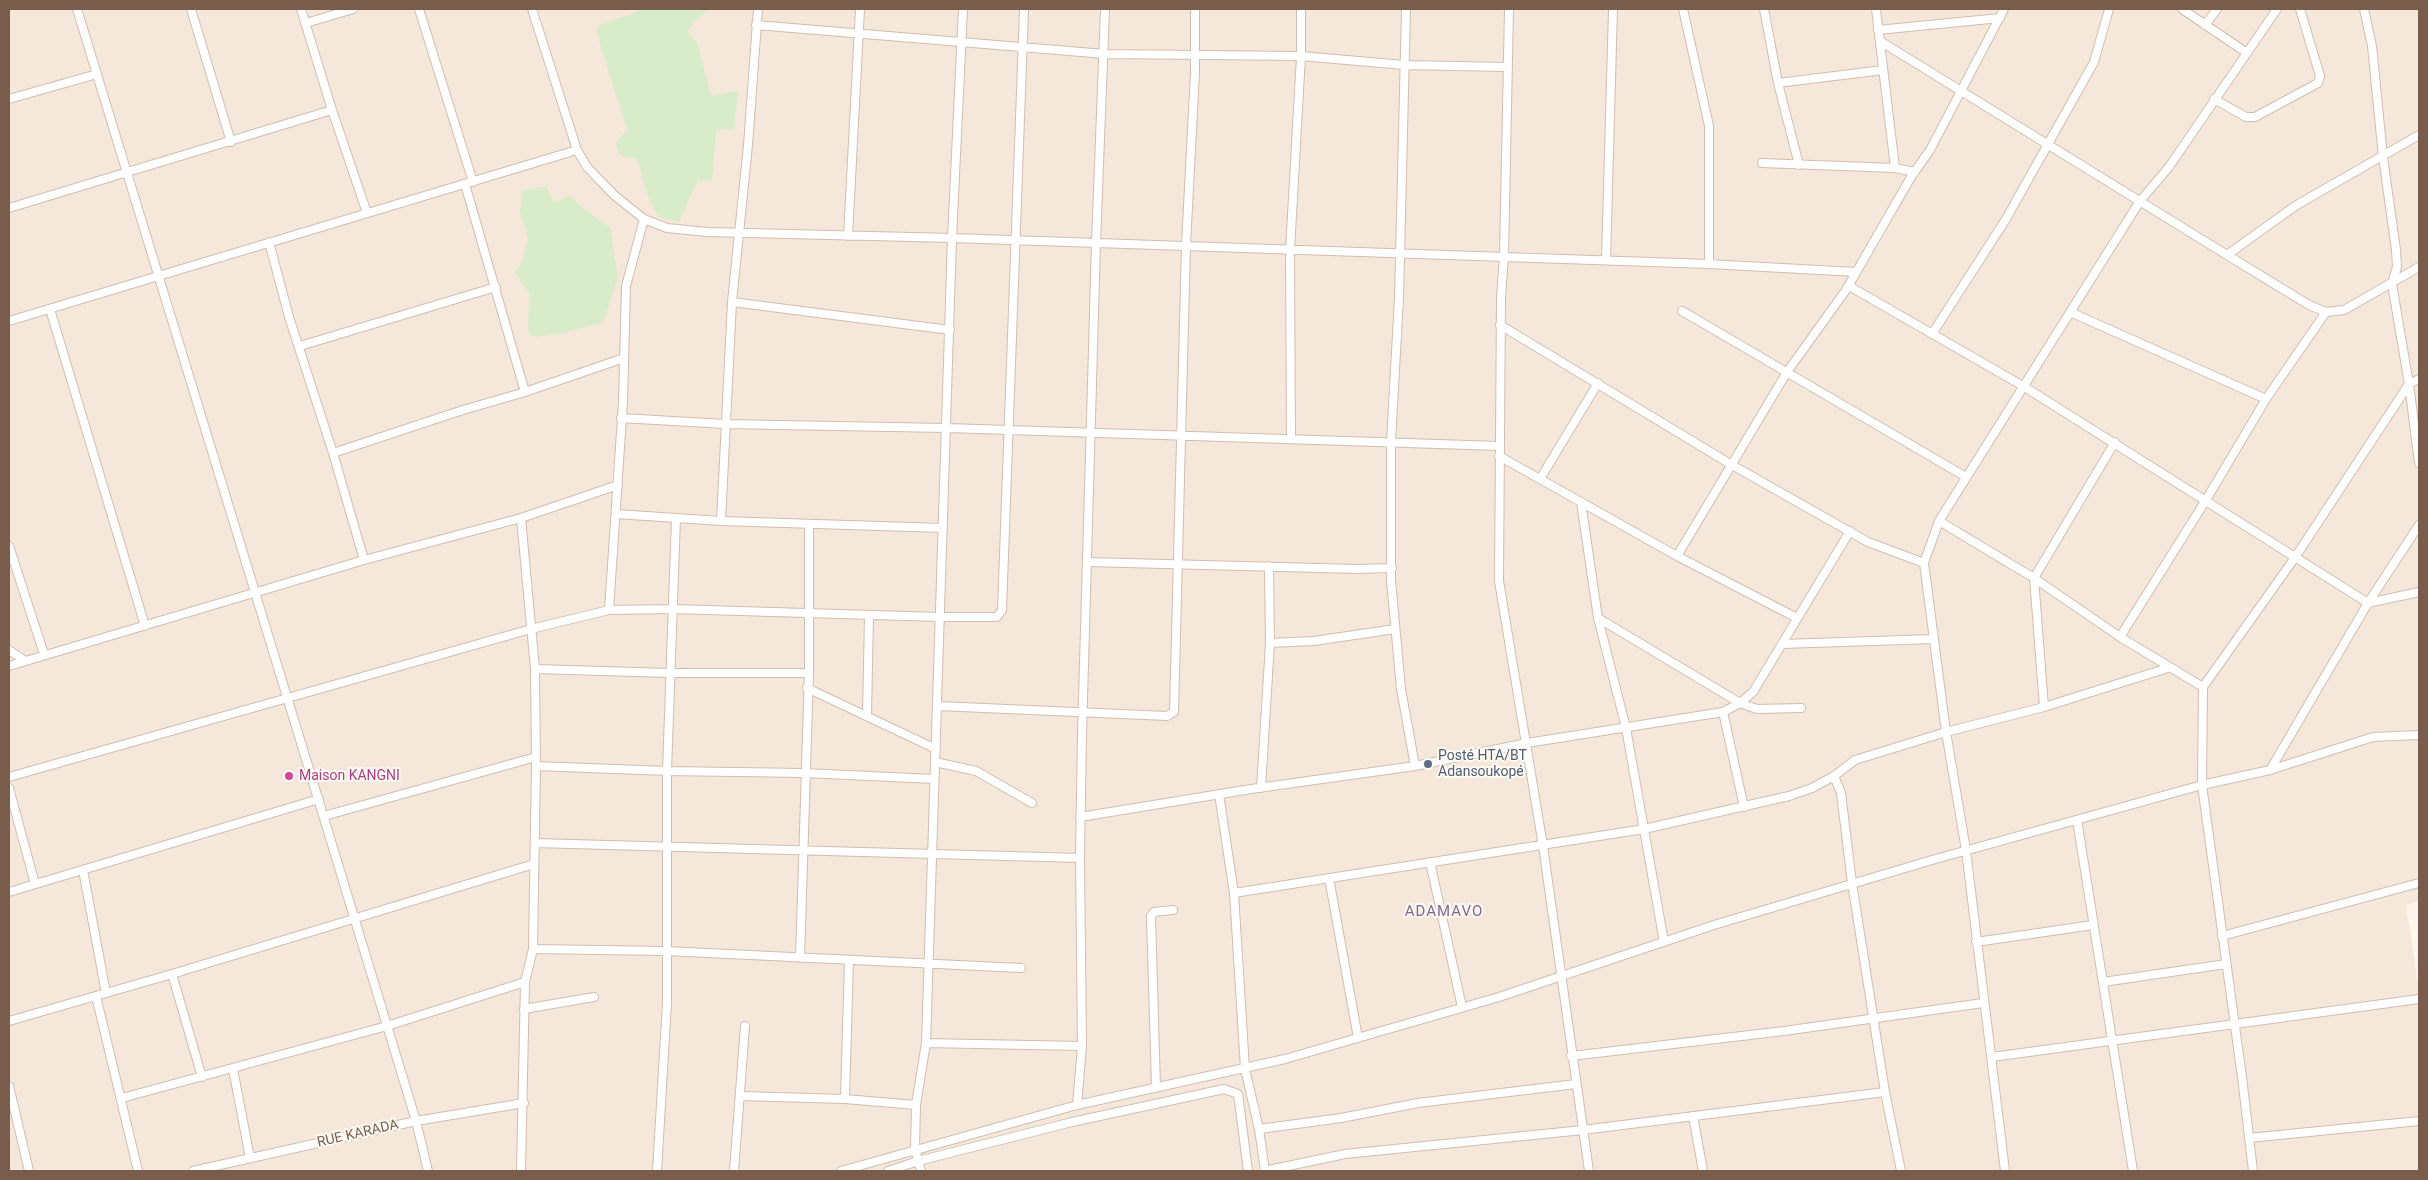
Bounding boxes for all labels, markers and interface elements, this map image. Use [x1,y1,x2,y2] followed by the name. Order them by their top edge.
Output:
[1438,748,1527,780] place label: Posté HTA/BT Adansoukopé
[1422,758,1434,770] marker: Posté HTA/BT Adansoukopé
[299,768,400,784] place label: Maison KANGNI
[283,770,295,782] marker: Maison KANGNI
[1404,903,1484,921] district label: ADAMAVO
[316,1116,400,1152] street label: RUE KARADA

